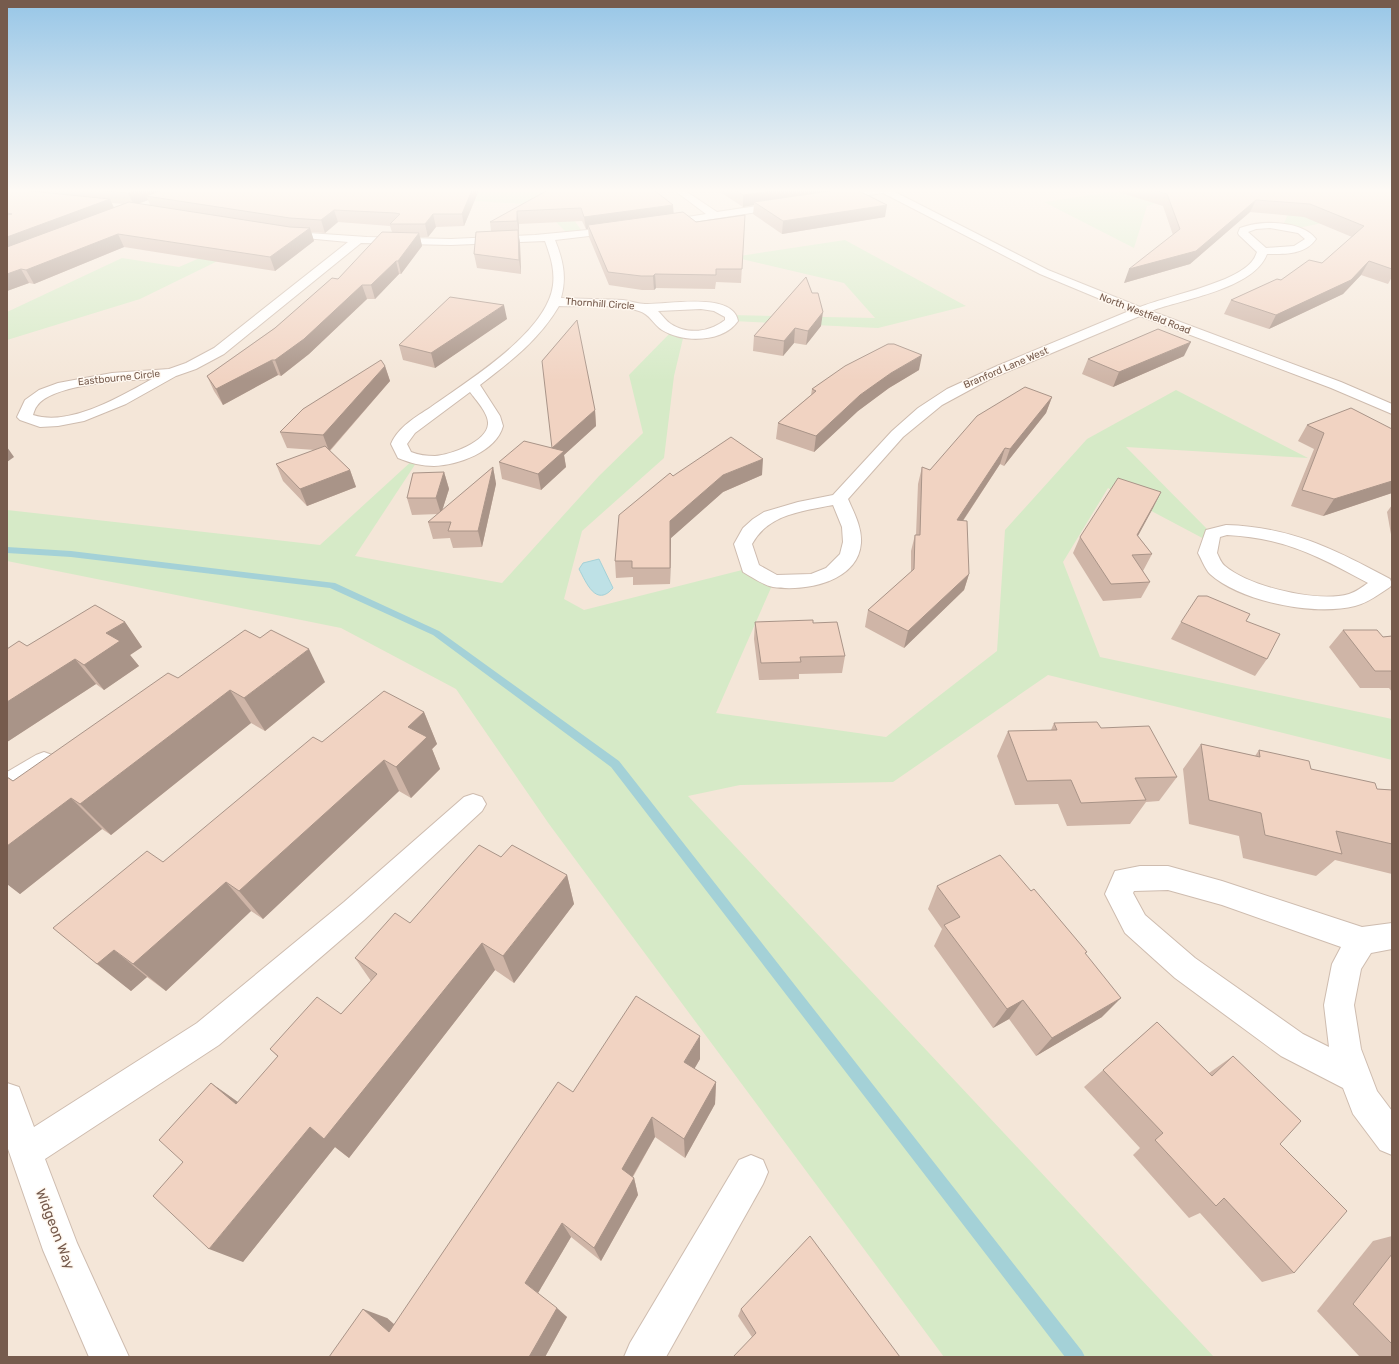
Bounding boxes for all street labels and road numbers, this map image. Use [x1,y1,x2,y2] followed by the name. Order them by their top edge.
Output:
[1098,291,1192,337] street label: North Westfield Road
[565,296,635,312] street label: Thornhill Circle
[962,345,1050,391] street label: Branford Lane West
[77,368,161,388] street label: Eastbourne Circle
[32,1186,78,1272] street label: Widgeon Way

